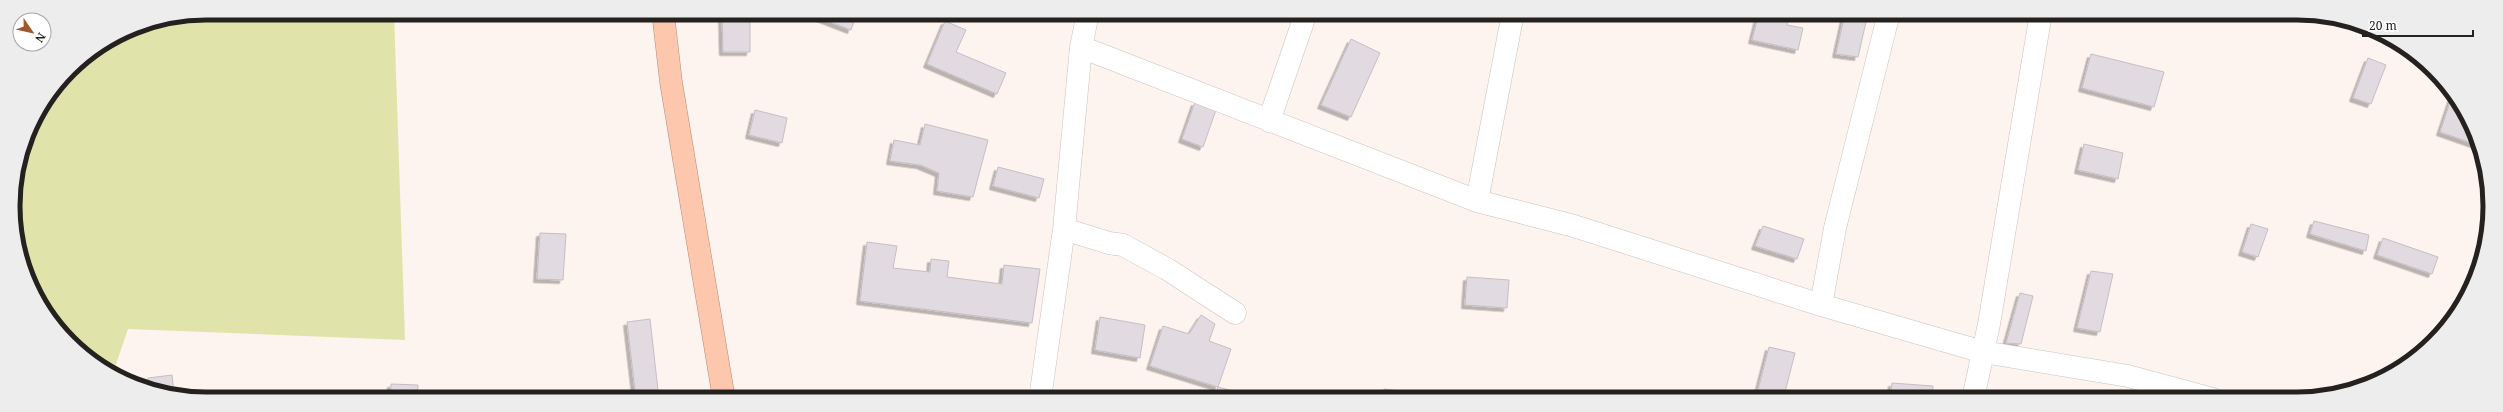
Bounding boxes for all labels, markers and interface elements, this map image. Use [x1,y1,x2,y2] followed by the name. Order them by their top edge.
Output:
[12,12,52,52] north arrow
[2363,12,2473,38] scale bar
[2369,17,2397,34] text: 20 m
[32,30,49,46] text: N

